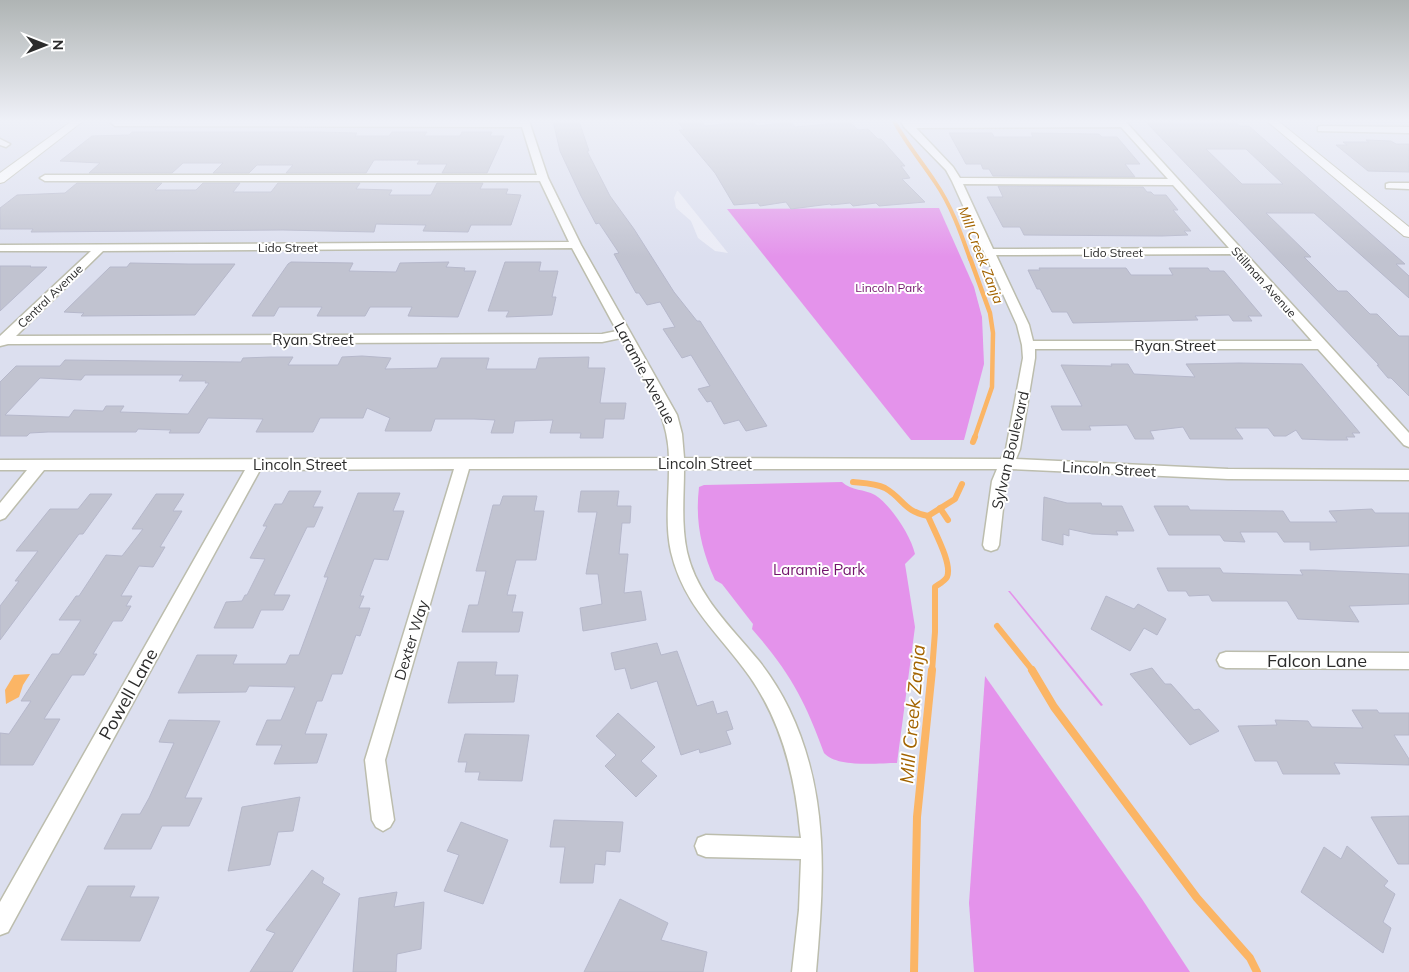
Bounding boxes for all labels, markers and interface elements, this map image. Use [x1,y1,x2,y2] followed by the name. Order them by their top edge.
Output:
[20,20,70,70] north arrow
[49,40,67,50] text: N
[954,204,1008,306] water label: Mill Creek Zanja
[258,240,318,255] street label: Lido Street
[1228,244,1300,320] street label: Stillman Avenue
[1083,245,1143,260] street label: Lido Street
[14,261,86,331] street label: Central Avenue
[855,280,924,295] park label: Lincoln Park
[610,319,680,427] street label: Laramie Avenue
[272,330,354,349] street label: Ryan Street
[1134,336,1216,355] street label: Ryan Street
[987,389,1033,511] street label: Sylvan Boulevard
[658,454,752,473] street label: Lincoln Street
[253,455,347,474] street label: Lincoln Street
[1061,457,1157,481] street label: Lincoln Street
[773,560,865,579] park label: Laramie Park
[390,598,432,682] street label: Dexter Way
[894,643,930,785] water label: Mill Creek Zanja
[93,644,163,744] street label: Powell Lane
[1267,649,1367,672] street label: Falcon Lane

